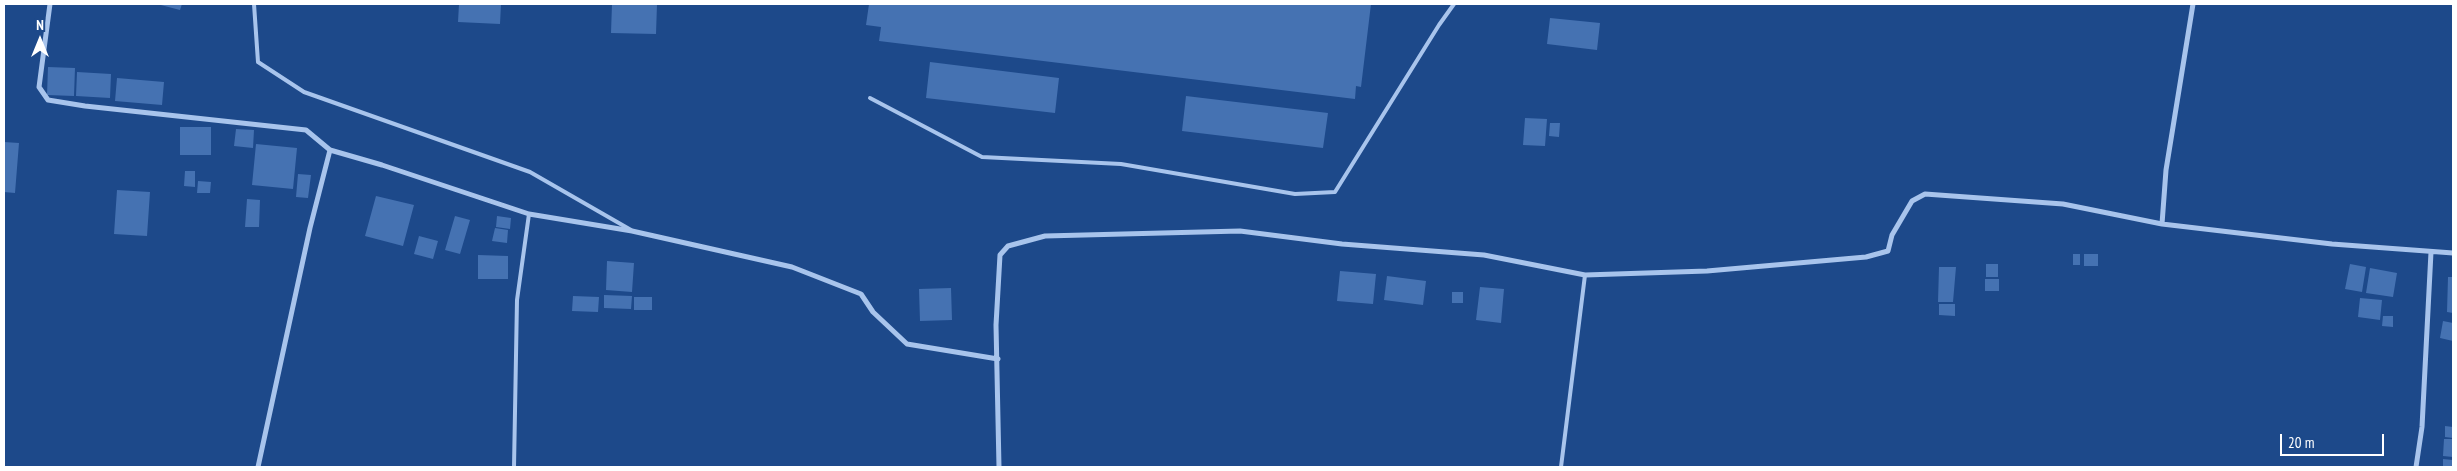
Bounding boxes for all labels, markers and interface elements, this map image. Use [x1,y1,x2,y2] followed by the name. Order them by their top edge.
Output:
[15,15,65,65] north arrow
[36,16,44,34] text: N
[2282,424,2386,456] scale bar
[2288,433,2314,452] text: 20 m

